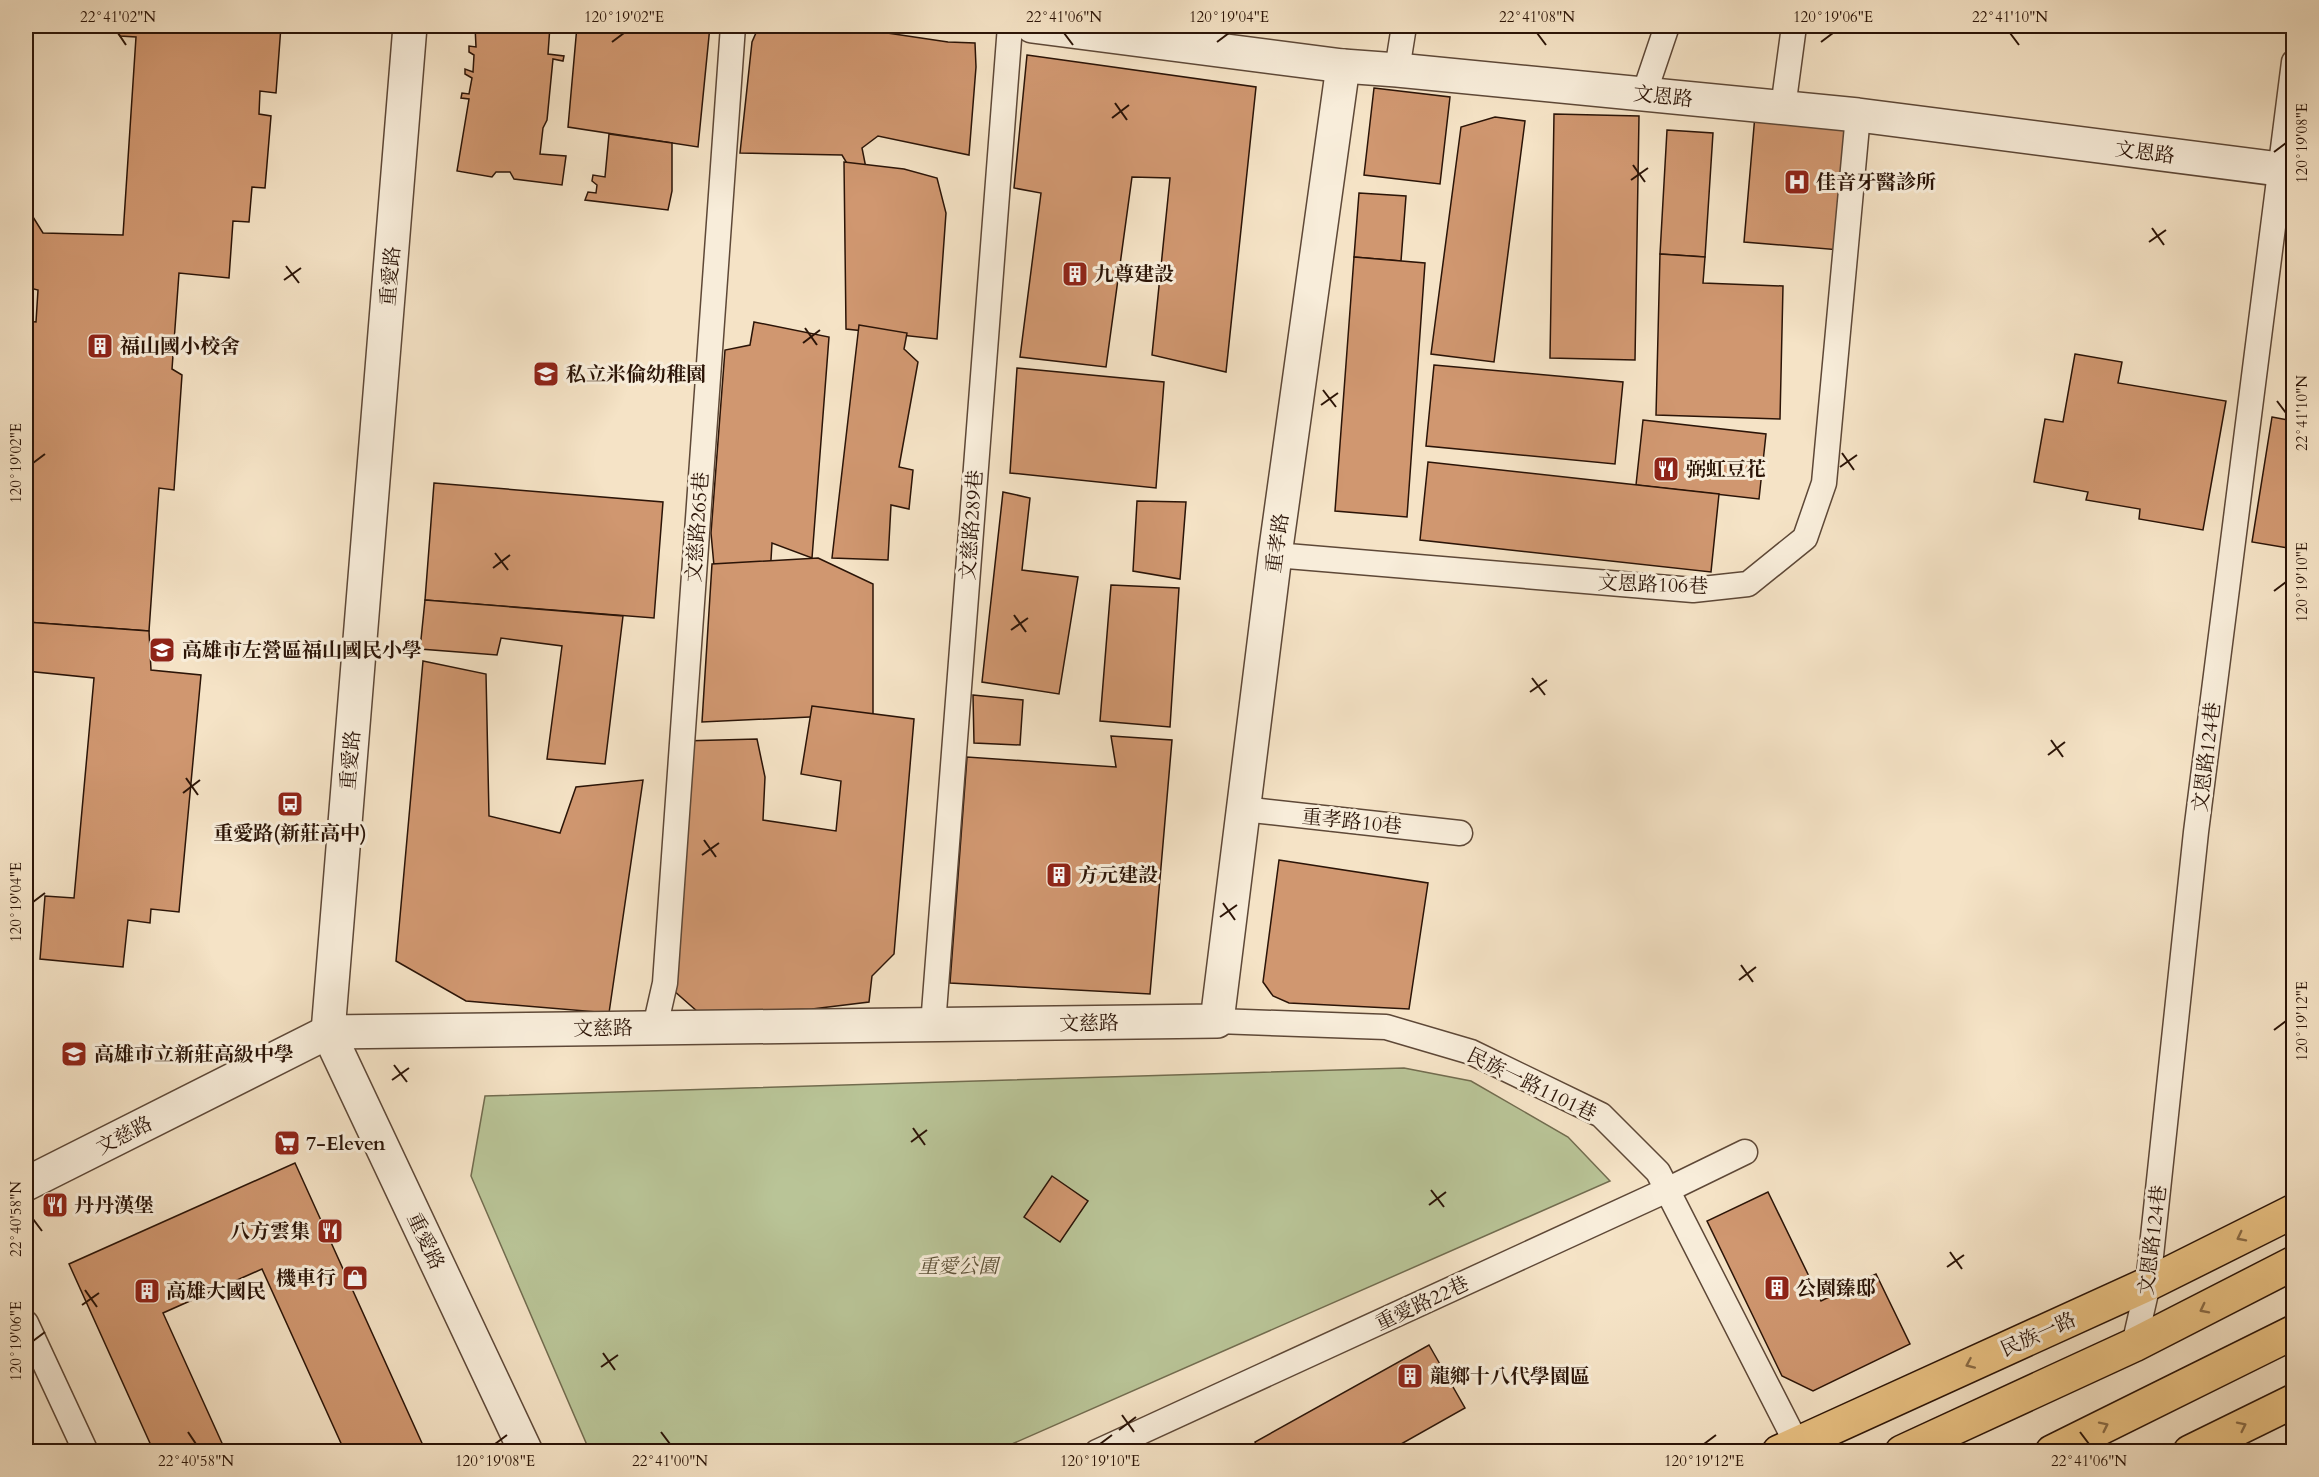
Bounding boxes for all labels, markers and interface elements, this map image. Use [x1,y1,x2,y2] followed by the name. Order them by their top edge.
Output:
[80,7,156,27] text: 22°41'02"N
[584,7,664,27] text: 120°19'02"E
[1026,7,1102,27] text: 22°41'06"N
[1189,7,1269,27] text: 120°19'04"E
[1499,7,1575,27] text: 22°41'08"N
[1793,7,1873,27] text: 120°19'06"E
[1972,7,2048,27] text: 22°41'10"N
[1632,80,1694,113] street label: 文恩路
[2292,103,2312,183] text: 120°19'08"E
[2114,135,2176,170] street label: 文恩路
[1782,167,1812,197] hospital icon: 佳音牙醫診所
[1816,169,1936,196] place label: 佳音牙醫診所
[374,245,407,307] street label: 重愛路
[1060,259,1090,289] building icon: 九尊建設
[1094,261,1174,288] place label: 九尊建設
[85,331,115,361] building icon: 福山國小校舍
[120,333,240,360] place label: 福山國小校舍
[531,359,561,389] school or university icon: 私立米倫幼稚園
[566,361,706,388] place label: 私立米倫幼稚園
[2292,375,2312,451] text: 22°41'10"N
[6,423,26,503] text: 120°19'02"E
[1651,454,1681,484] restaurant icon: 弼虹豆花
[1686,456,1766,483] place label: 弼虹豆花
[954,469,989,581] street label: 文慈路289巷
[680,471,715,583] street label: 文慈路265巷
[1260,511,1295,575] street label: 重孝路
[2292,542,2312,622] text: 120°19'10"E
[1597,569,1709,600] street label: 文恩路106巷
[147,635,177,665] school or university icon: 高雄市左營區福山國民小學
[182,637,422,664] place label: 高雄市左營區福山國民小學
[2186,700,2227,814] street label: 文恩路124巷
[334,729,367,791] street label: 重愛路
[275,789,305,819] bus stop icon: 重愛路(新莊高中)
[1301,803,1403,840] street label: 重孝路10巷
[213,820,367,847] place label: 重愛路(新莊高中)
[1044,860,1074,890] building icon: 方元建設
[6,862,26,942] text: 120°19'04"E
[1078,862,1158,889] place label: 方元建設
[2292,981,2312,1061] text: 120°19'12"E
[1059,1009,1119,1038] street label: 文慈路
[573,1014,633,1043] street label: 文慈路
[59,1039,89,1069] school or university icon: 高雄市立新莊高級中學
[94,1041,294,1068] place label: 高雄市立新莊高級中學
[1463,1041,1601,1127] street label: 民族一路1101巷
[91,1110,157,1161] street label: 文慈路
[272,1128,302,1158] supermarket icon: 7-Eleven
[306,1130,386,1157] place label: 7-Eleven
[6,1181,26,1257] text: 22°40'58"N
[2132,1183,2173,1297] street label: 文恩路124巷
[40,1190,70,1220] restaurant icon: 丹丹漢堡
[74,1192,154,1219] place label: 丹丹漢堡
[401,1208,450,1274] street label: 重愛路
[315,1216,345,1246] restaurant icon: 八方雲集
[230,1218,310,1245] place label: 八方雲集
[2237,1230,2248,1241] one-way arrow
[918,1253,1001,1280] park label: 重愛公園
[340,1263,370,1293] shop icon: 機車行
[276,1265,336,1292] place label: 機車行
[1371,1270,1473,1337] street label: 重愛路22巷
[1762,1273,1792,1303] building icon: 公園臻邸
[1796,1275,1876,1302] place label: 公園臻邸
[132,1276,162,1306] building icon: 高雄大國民
[166,1278,266,1305] place label: 高雄大國民
[6,1301,26,1381] text: 120°19'06"E
[2200,1302,2210,1313] one-way arrow
[1996,1306,2080,1363] street label: 民族一路
[1965,1357,1976,1369] one-way arrow
[1395,1361,1425,1391] building icon: 龍鄉十八代學園區
[1430,1363,1590,1390] place label: 龍鄉十八代學園區
[2098,1421,2109,1433] one-way arrow
[2235,1422,2246,1434] one-way arrow
[158,1451,234,1471] text: 22°40'58"N
[455,1451,535,1471] text: 120°19'08"E
[632,1451,708,1471] text: 22°41'00"N
[1060,1451,1140,1471] text: 120°19'10"E
[1664,1451,1744,1471] text: 120°19'12"E
[2051,1451,2127,1471] text: 22°41'06"N

